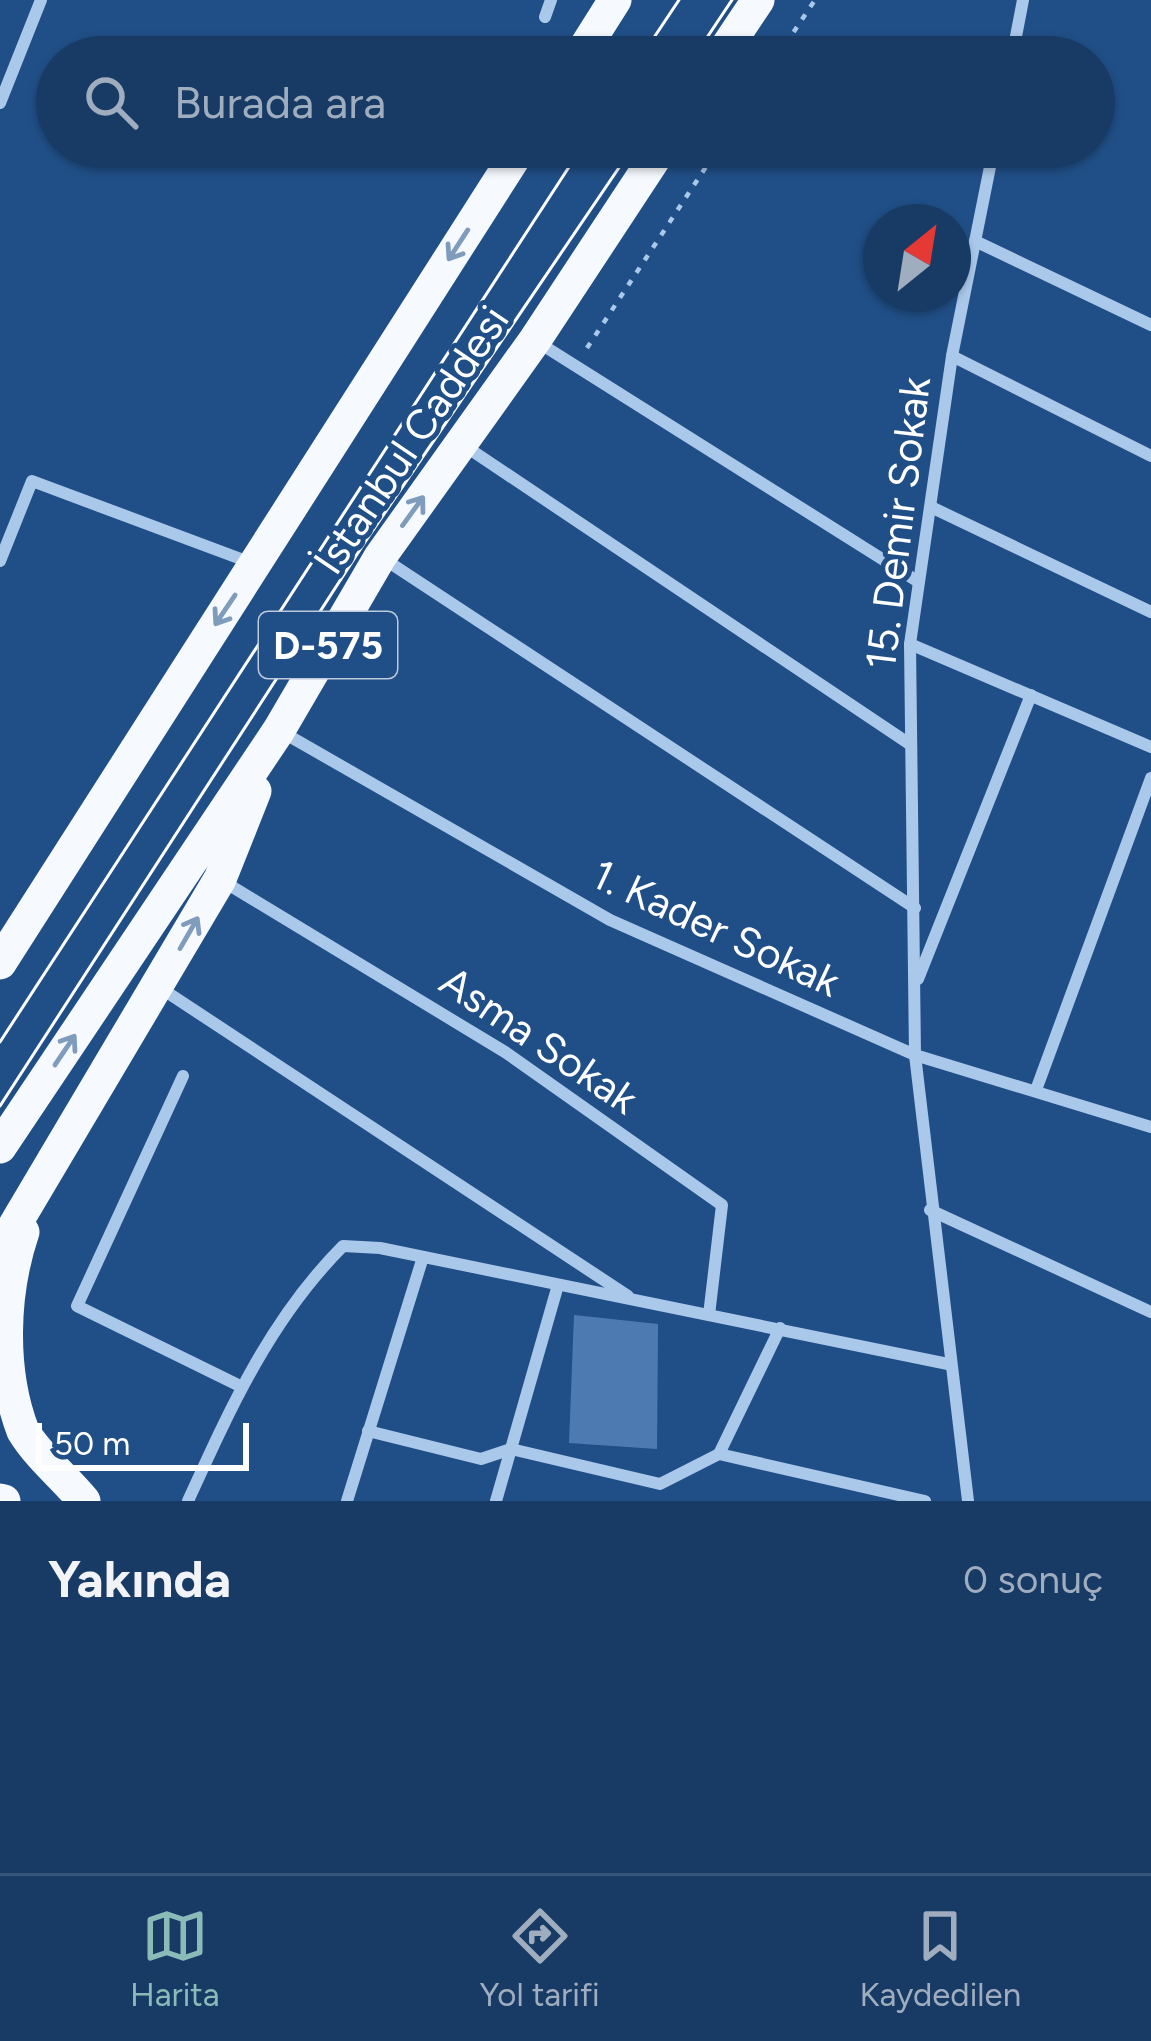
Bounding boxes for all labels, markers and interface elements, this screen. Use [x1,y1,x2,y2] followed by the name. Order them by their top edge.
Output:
[36,36,1115,168] search box
[78,69,144,135] icon: search
[174,75,386,129] text: Burada ara
[863,204,971,312] north arrow
[445,228,470,262] one-way arrow
[303,296,519,584] street label: İstanbul Caddesi
[855,373,941,672] street label: 15. Demir Sokak
[400,495,425,528] one-way arrow
[213,592,238,626] one-way arrow
[259,612,397,678] road number: D-575
[584,848,848,1008] street label: 1. Kader Sokak
[177,916,201,951] one-way arrow
[430,955,648,1125] street label: Asma Sokak
[52,1033,77,1067] one-way arrow
[36,1417,249,1470] scale bar
[54,1424,130,1463] text: 50 m
[48,1549,231,1610] text: Yakında
[963,1556,1103,1603] text: 0 sonuç
[130,1903,220,2014] tab: Harita
[479,1903,600,2014] tab: Yol tarifi
[860,1903,1021,2014] tab: Kaydedilen

